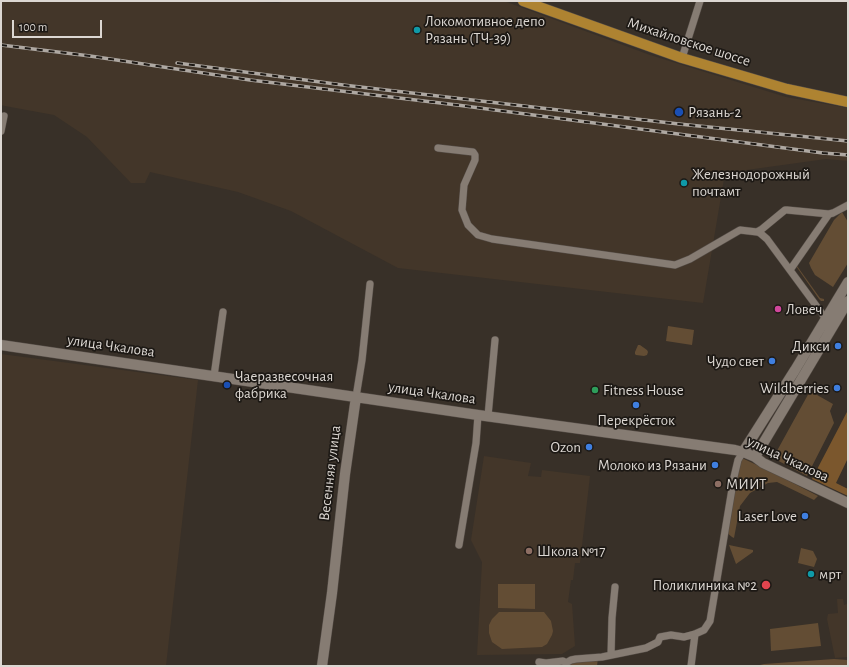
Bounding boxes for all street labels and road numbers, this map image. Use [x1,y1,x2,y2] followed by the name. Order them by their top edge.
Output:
[625,14,753,70] street label: Михайловское шоссе
[66,331,156,361] street label: улица Чкалова
[387,378,477,408] street label: улица Чкалова
[315,424,345,522] street label: Весенняя улица
[744,432,832,486] street label: улица Чкалова

